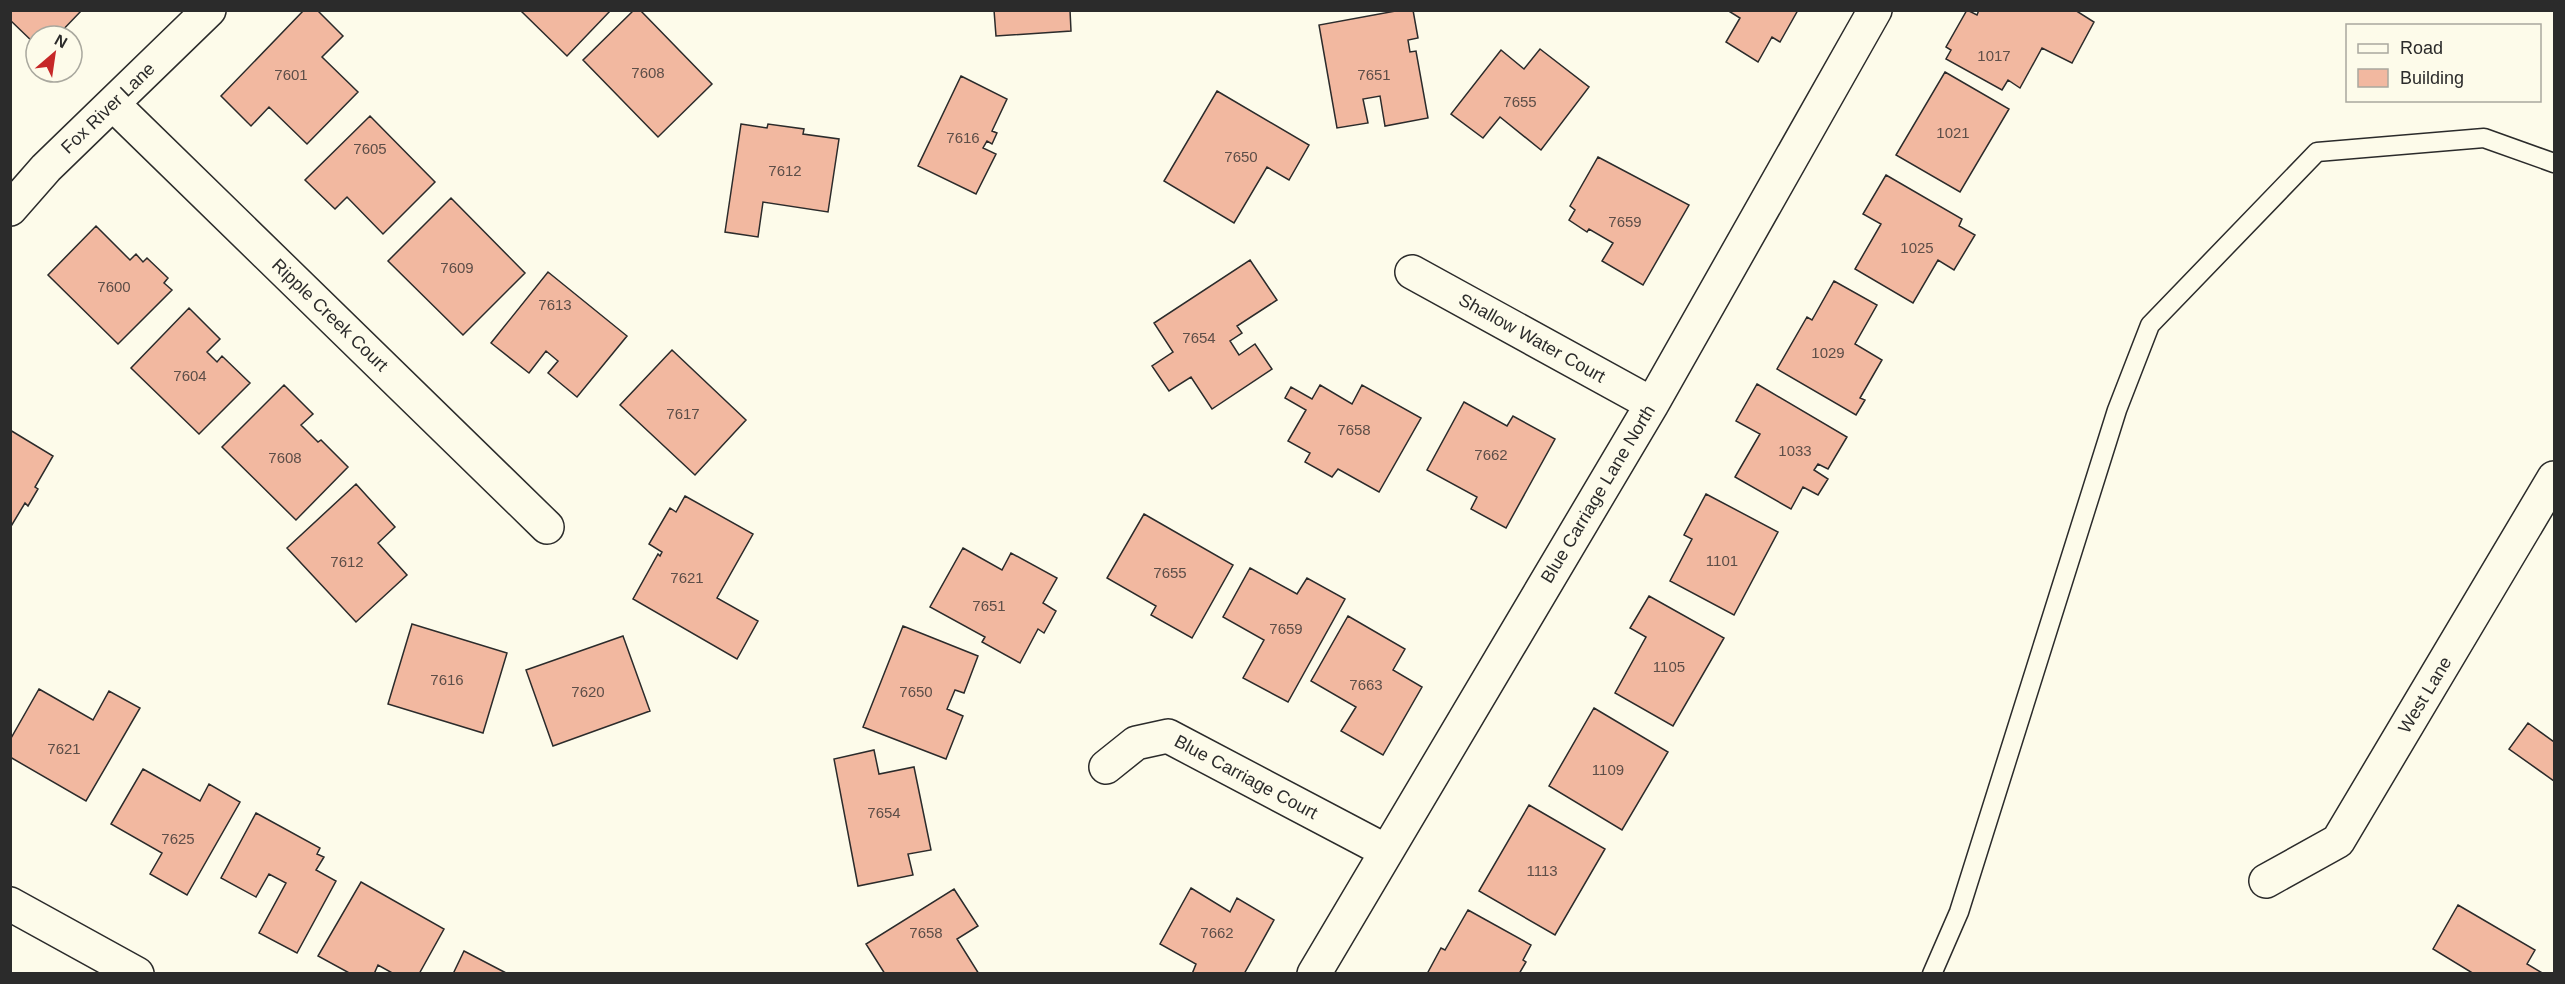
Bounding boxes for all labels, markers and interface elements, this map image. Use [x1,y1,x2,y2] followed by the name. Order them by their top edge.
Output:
[24,24,84,84] north arrow
[2346,24,2541,102] legend
[52,31,70,52] text: N
[2400,38,2443,58] text: Road
[1977,47,2011,64] house number: 1017
[57,58,159,158] street label: Fox River Lane
[631,64,665,81] house number: 7608
[274,66,308,83] house number: 7601
[1357,66,1391,83] house number: 7651
[2400,68,2464,88] text: Building
[1503,93,1537,110] house number: 7655
[1936,124,1970,141] house number: 1021
[946,129,980,146] house number: 7616
[353,140,387,157] house number: 7605
[1224,148,1258,165] house number: 7650
[768,162,802,179] house number: 7612
[1608,213,1642,230] house number: 7659
[1900,239,1934,256] house number: 1025
[268,255,392,375] street label: Ripple Creek Court
[440,259,474,276] house number: 7609
[97,278,131,295] house number: 7600
[1455,289,1609,387] street label: Shallow Water Court
[538,296,572,313] house number: 7613
[1182,329,1216,346] house number: 7654
[1811,344,1845,361] house number: 1029
[173,367,207,384] house number: 7604
[1537,401,1659,587] street label: Blue Carriage Lane North
[666,405,700,422] house number: 7617
[1337,421,1371,438] house number: 7658
[1778,442,1812,459] house number: 1033
[1474,446,1508,463] house number: 7662
[268,449,302,466] house number: 7608
[1706,552,1738,569] house number: 1101
[330,553,364,570] house number: 7612
[1153,564,1187,581] house number: 7655
[670,569,704,586] house number: 7621
[972,597,1006,614] house number: 7651
[1269,620,1303,637] house number: 7659
[2394,653,2456,737] street label: West Lane
[1653,658,1685,675] house number: 1105
[430,671,464,688] house number: 7616
[1349,676,1383,693] house number: 7663
[571,683,605,700] house number: 7620
[899,683,933,700] house number: 7650
[1171,731,1321,823] street label: Blue Carriage Court
[47,740,81,757] house number: 7621
[1592,761,1624,778] house number: 1109
[867,804,901,821] house number: 7654
[161,830,195,847] house number: 7625
[1526,862,1558,879] house number: 1113
[909,924,943,941] house number: 7658
[1200,924,1234,941] house number: 7662

